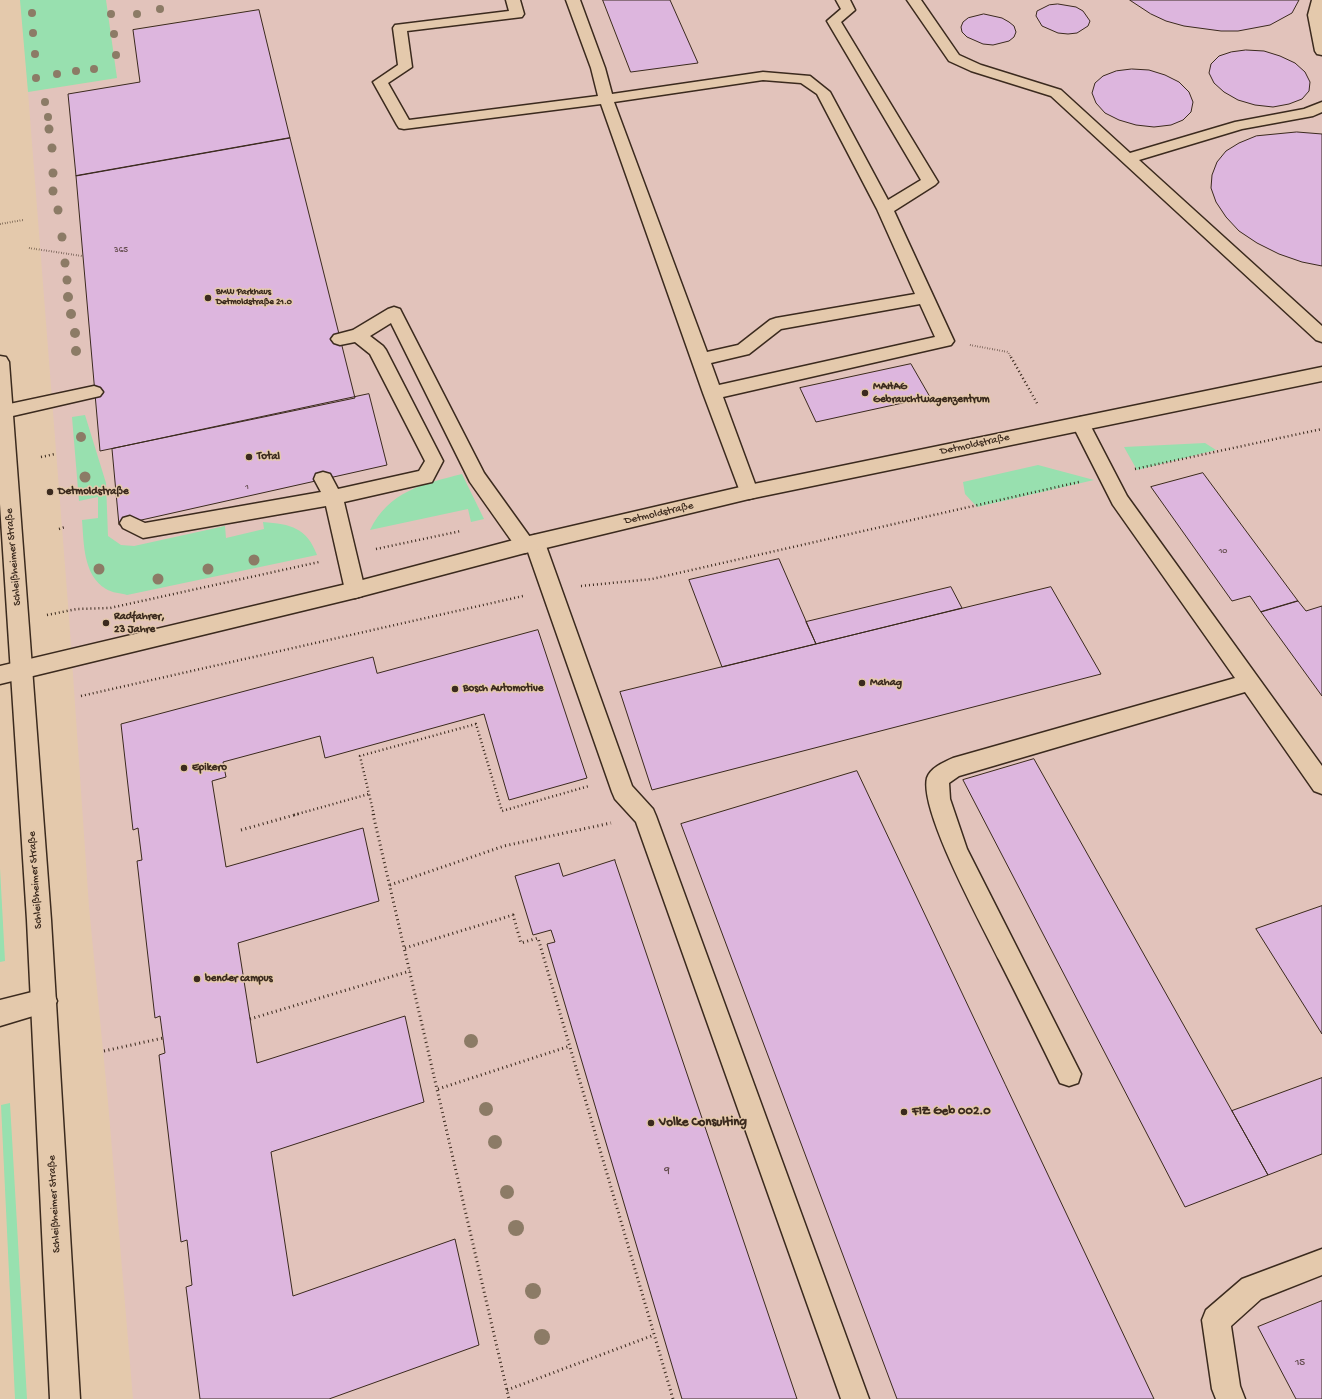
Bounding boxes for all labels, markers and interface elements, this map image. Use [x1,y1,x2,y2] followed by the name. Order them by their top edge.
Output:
[114,246,128,256] house number: 365
[216,288,292,309] place label: BMW Parkhaus Detmoldstraße 21.0
[203,293,213,303] marker: BMW Parkhaus Detmoldstraße 21.0
[873,380,990,406] place label: MAHAG Gebrauchtwagenzentrum
[860,388,870,398] marker: MAHAG Gebrauchtwagenzentrum
[939,431,1011,459] street label: Detmoldstraße
[257,450,280,464] place label: Total
[244,452,254,462] marker: Total
[245,483,249,493] house number: 1
[58,485,129,499] place label: Detmoldstraße
[45,487,55,497] marker: Detmoldstraße
[623,500,695,528] street label: Detmoldstraße
[3,508,25,606] street label: Schleißheimer Straße
[1219,547,1227,557] house number: 10
[114,610,165,636] place label: Radfahrer, 23 Jahre
[101,618,111,628] marker: Radfahrer, 23 Jahre
[870,676,902,690] place label: Mahag
[857,678,867,688] marker: Mahag
[463,682,543,696] place label: Bosch Automotive
[450,684,460,694] marker: Bosch Automotive
[192,761,227,775] place label: Epikero
[179,763,189,773] marker: Epikero
[26,831,46,929] street label: Schleißheimer Straße
[205,972,273,986] place label: bender campus
[192,974,202,984] marker: bender campus
[912,1104,991,1120] place label: FIZ Geb 002.0
[899,1107,909,1117] marker: FIZ Geb 002.0
[659,1115,747,1131] place label: Volke Consulting
[646,1118,656,1128] marker: Volke Consulting
[46,1155,64,1253] street label: Schleißheimer Straße
[664,1164,670,1178] house number: 9
[1295,1356,1305,1370] house number: 15

